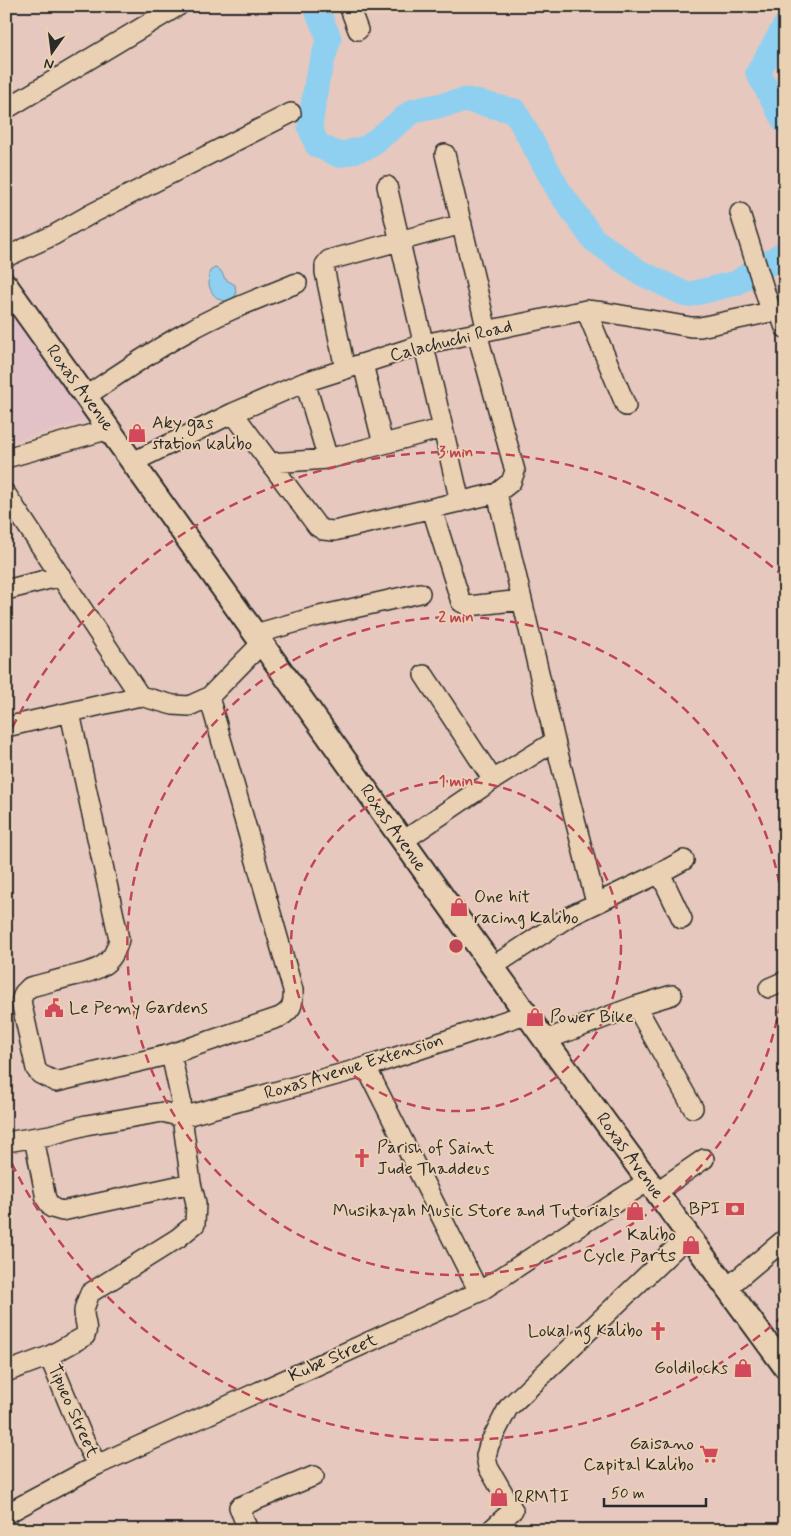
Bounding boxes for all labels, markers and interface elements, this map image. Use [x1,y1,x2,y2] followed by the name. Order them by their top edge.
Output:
[28,28,78,78] north arrow
[42,54,56,74] text: N
[387,314,515,368] street label: Calachuchi Road
[40,340,120,436] street label: Roxas Avenue
[152,411,252,456] place label: Aky gas station kalibo
[126,422,148,444] shop icon: Aky gas station kalibo
[439,443,473,463] text: 3 min
[438,608,474,628] text: 2 min
[439,772,473,792] text: 1 min
[354,780,432,876] street label: Roxas Avenue
[474,885,579,930] place label: One hit racing Kalibo
[448,896,470,918] shop icon: One hit racing Kalibo
[447,937,465,955] centre of rings
[69,996,208,1020] place label: Le Pemy Gardens
[43,997,65,1019] public building icon: Le Pemy Gardens
[550,1005,634,1029] place label: Power Bike
[524,1006,546,1028] shop icon: Power Bike
[261,1028,447,1106] street label: Roxas Avenue Extension
[590,1108,670,1204] street label: Roxas Avenue
[377,1136,495,1181] place label: Parish of Saint Jude Thaddeus
[351,1147,373,1169] church icon: Parish of Saint Jude Thaddeus
[689,1197,720,1221] place label: BPI
[724,1198,746,1220] bank icon: BPI
[333,1199,620,1223] place label: Musikayah Music Store and Tutorials
[624,1200,646,1222] shop icon: Musikayah Music Store and Tutorials
[583,1223,676,1268] place label: Kalibo Cycle Parts
[680,1234,702,1256] shop icon: Kalibo Cycle Parts
[528,1319,643,1345] place label: Lokal ng Kalibo
[647,1320,669,1342] church icon: Lokal ng Kalibo
[285,1328,381,1388] street label: Kube Street
[654,1356,728,1380] place label: Goldilocks
[732,1357,754,1379] shop icon: Goldilocks
[42,1361,104,1462] street label: Tipueo Street
[583,1432,694,1477] place label: Gaisano Capital Kalibo
[698,1443,720,1465] supermarket icon: Gaisano Capital Kalibo
[604,1476,706,1508] scale bar
[611,1484,645,1504] text: 50 m
[514,1485,569,1509] place label: RRMTI
[488,1486,510,1508] shop icon: RRMTI

